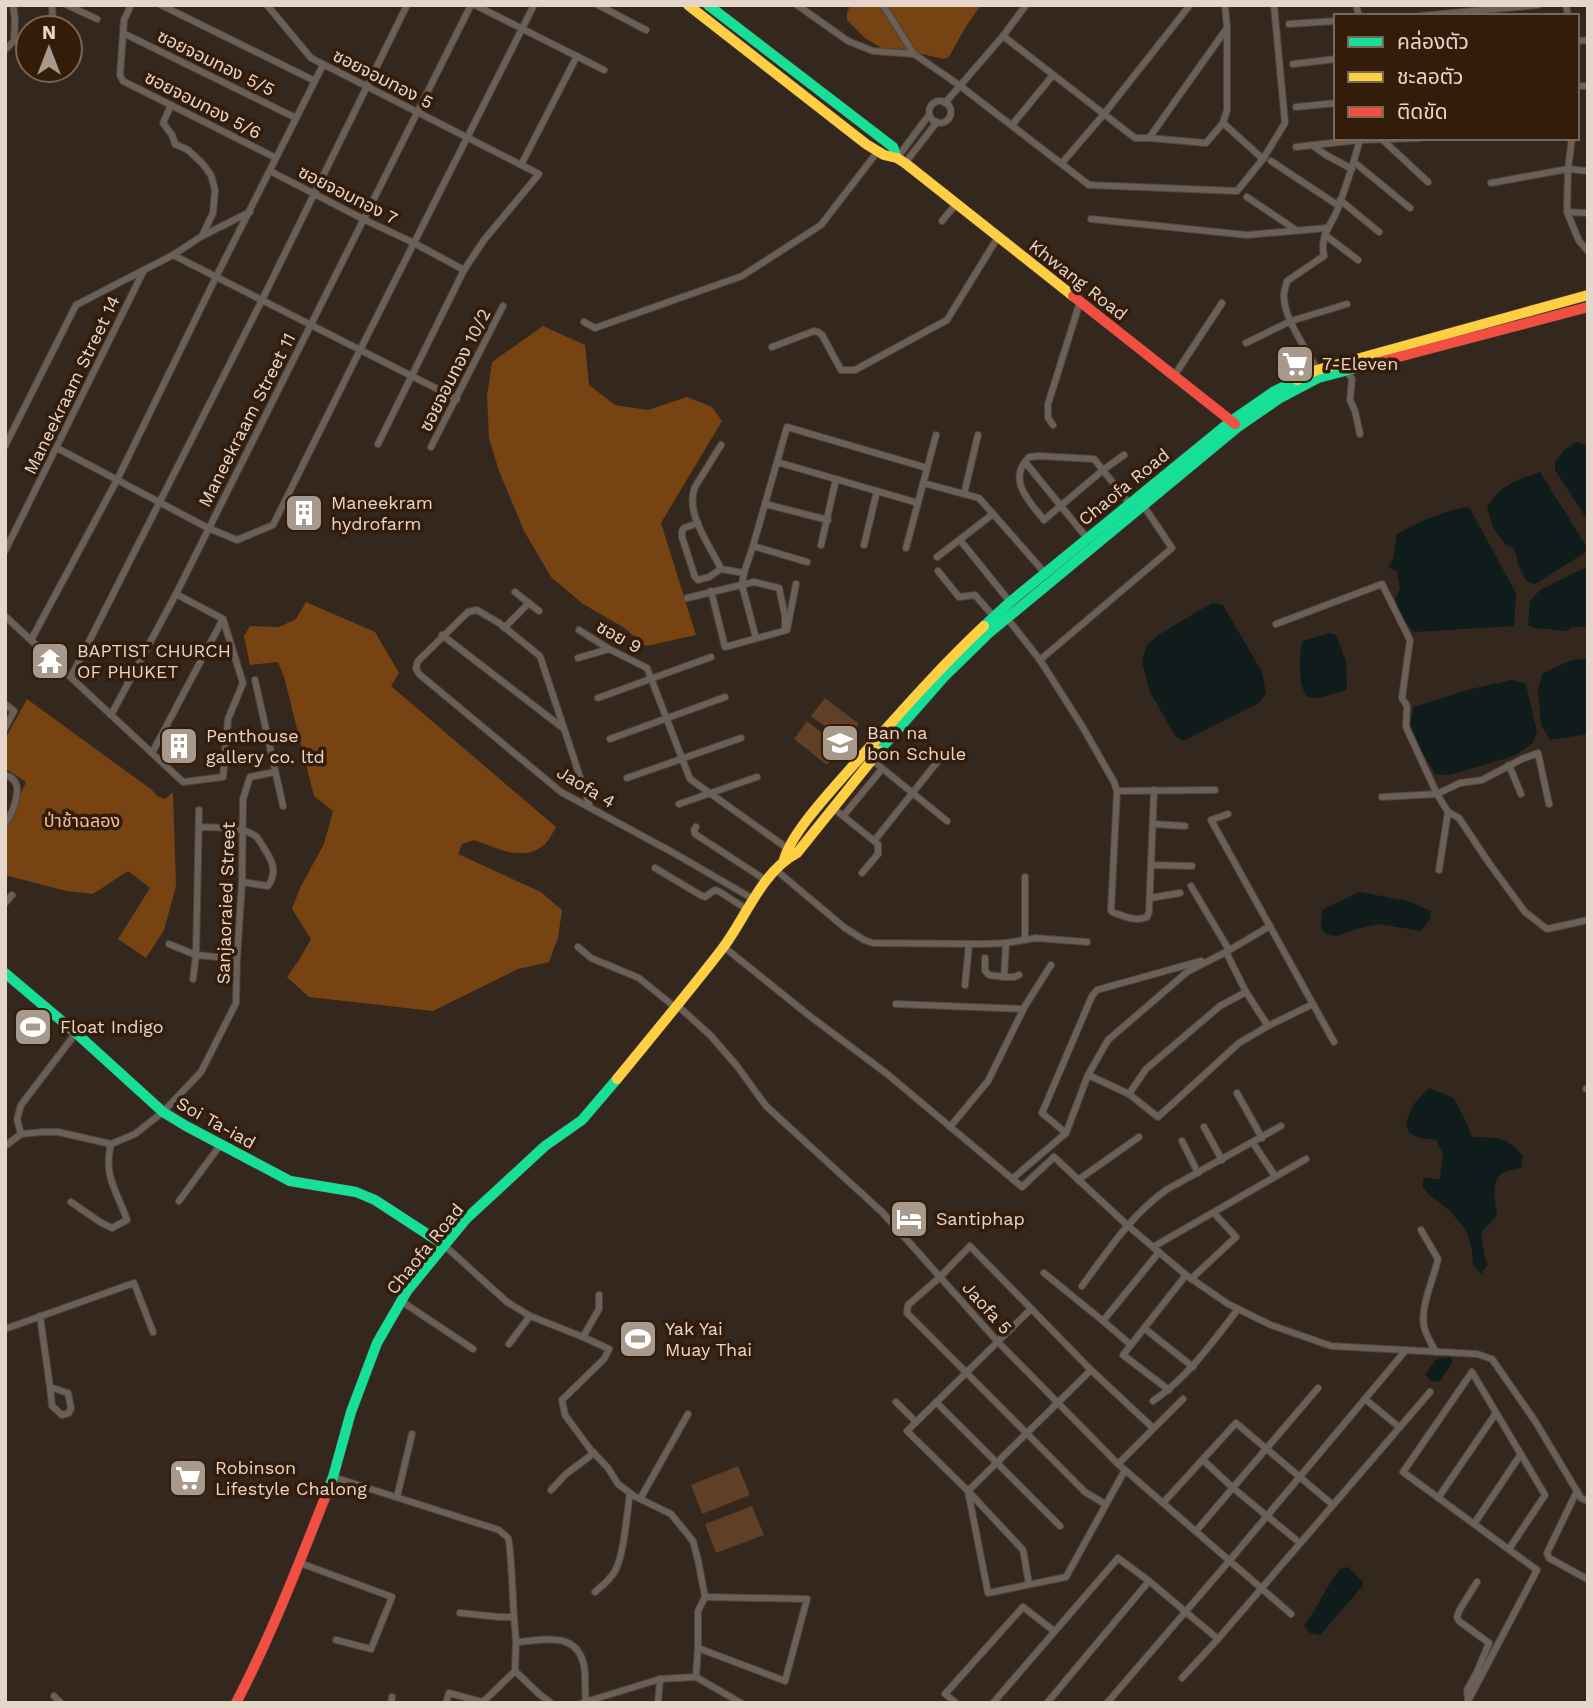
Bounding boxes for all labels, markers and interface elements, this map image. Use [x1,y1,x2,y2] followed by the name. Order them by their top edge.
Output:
[14,14,84,84] north arrow
[1334,14,1579,140] legend
[42,21,56,44] text: N
[154,25,278,100] street label: ซอยจอมทอง 5/5
[1397,29,1469,54] text: คล่องตัว
[330,44,437,113] street label: ซอยจอมทอง 5
[1397,64,1463,89] text: ชะลอตัว
[141,66,265,143] street label: ซอยจอมทอง 5/6
[1397,99,1448,124] text: ติดขัด
[295,161,401,229] street label: ซอยจอมทอง 7
[1025,235,1132,324] street label: Khwang Road
[19,292,124,478] street label: Maneekraam Street 14
[415,305,495,435] street label: ซอยจอมทอง 10/2
[194,329,300,510] street label: Maneekraam Street 11
[1274,343,1316,385] supermarket icon: 7-Eleven
[1322,353,1398,374] place label: 7-Eleven
[1074,444,1173,530] street label: Chaofa Road
[283,492,325,534] building icon: Maneekram hydrofarm
[331,492,433,534] place label: Maneekram hydrofarm
[593,616,645,657] street label: ซอย 9
[29,640,71,682] temple icon: BAPTIST CHURCH OF PHUKET
[77,640,231,682] place label: BAPTIST CHURCH OF PHUKET
[819,722,861,764] school or university icon: Ban na bon Schule
[867,722,966,764] place label: Ban na bon Schule
[158,725,200,767] building icon: Penthouse gallery co. ltd
[206,725,325,767] place label: Penthouse gallery co. ltd
[553,761,619,812] street label: Jaofa 4
[44,810,120,831] park label: ป่าช้าฉลอง
[212,821,239,985] street label: Sanjaoraied Street
[12,1006,54,1048] sports icon: Float Indigo
[60,1016,164,1037] place label: Float Indigo
[173,1092,259,1153] street label: Soi Ta-iad
[888,1198,930,1240] hotel icon: Santiphap
[382,1199,468,1298] street label: Chaofa Road
[936,1208,1025,1229] place label: Santiphap
[958,1277,1016,1338] street label: Jaofa 5
[617,1318,659,1360] sports icon: Yak Yai Muay Thai
[665,1318,752,1360] place label: Yak Yai Muay Thai
[167,1457,209,1499] supermarket icon: Robinson Lifestyle Chalong
[215,1457,367,1499] place label: Robinson Lifestyle Chalong

